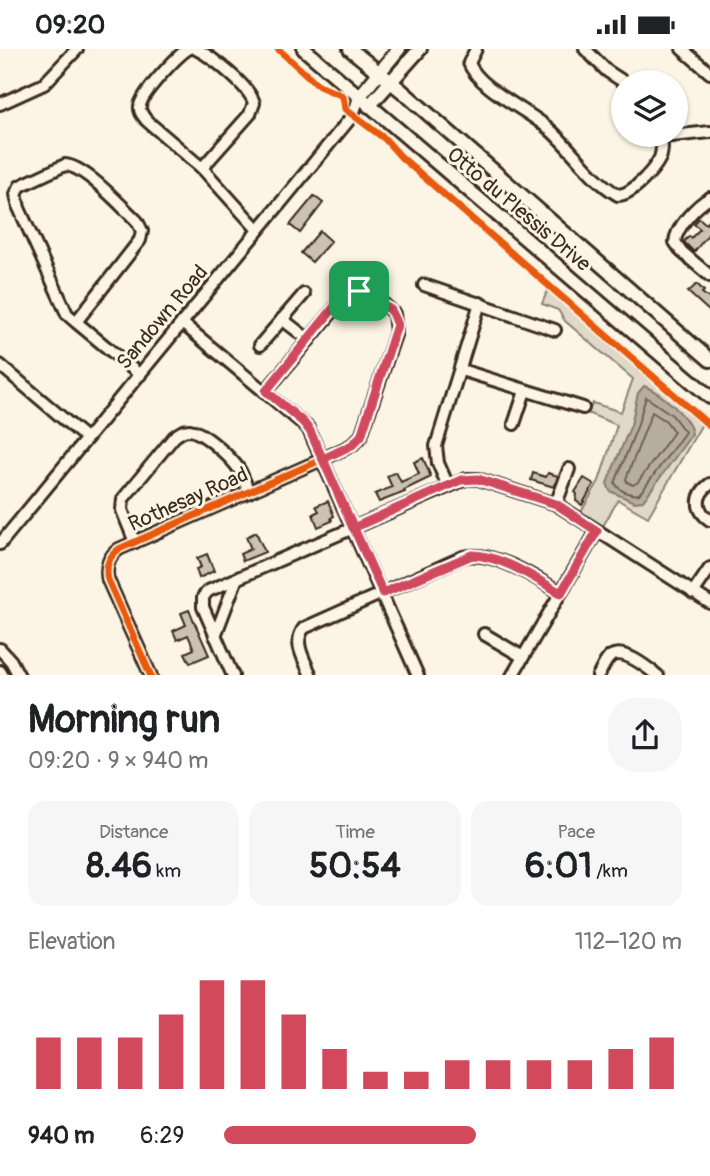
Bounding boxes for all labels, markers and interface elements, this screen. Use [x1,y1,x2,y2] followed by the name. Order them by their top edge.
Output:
[35,9,105,41] text: 09:20
[611,70,688,147] map controls
[611,70,688,147] button: layers
[441,141,597,278] street label: Otto du Plessis Drive
[111,259,214,375] street label: Sandown Road
[329,261,389,321] pin
[340,272,378,310] icon: arrive
[124,461,252,538] street label: Rothesay Road
[28,696,220,744] text: Morning run
[608,698,682,772] button: share
[28,746,208,775] text: 09:20 · 9 × 940 m
[99,820,168,844] text: Distance
[335,820,375,844] text: Time
[558,820,595,844] text: Pace
[86,844,152,888] text: 8.46
[309,844,401,888] text: 50:54
[525,844,592,888] text: 6:01
[152,859,181,883] text: km
[592,859,628,883] text: /km
[28,927,116,956] text: Elevation
[575,927,682,956] text: 112–120 m
[28,1121,94,1150] text: 940 m
[140,1121,184,1150] text: 6:29

